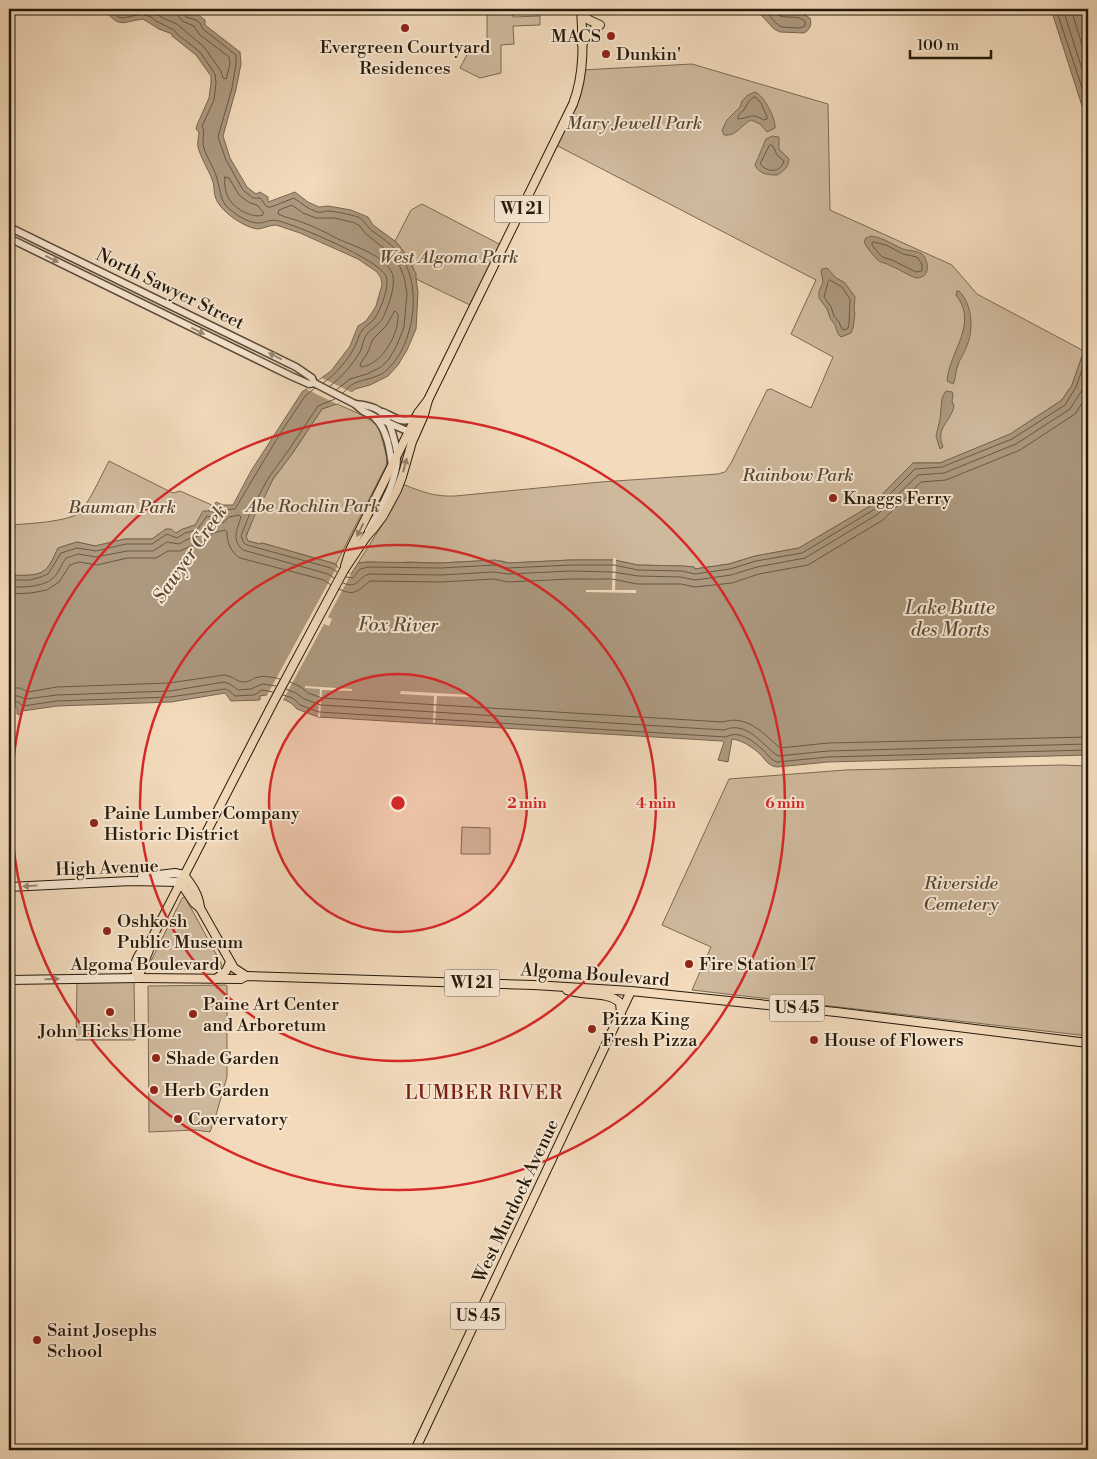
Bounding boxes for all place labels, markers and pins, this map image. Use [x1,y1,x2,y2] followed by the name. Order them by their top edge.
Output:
[399,22,411,34] marker: Evergreen Courtyard Residences
[551,25,601,48] place label: MACS
[605,30,617,42] marker: MACS
[320,36,491,80] place label: Evergreen Courtyard Residences
[616,43,681,66] place label: Dunkin'
[600,48,612,60] marker: Dunkin'
[843,487,951,510] place label: Knaggs Ferry
[827,492,839,504] marker: Knaggs Ferry
[389,794,407,812] centre of rings
[104,802,300,846] place label: Paine Lumber Company Historic District
[88,817,100,829] marker: Paine Lumber Company Historic District
[117,910,243,954] place label: Oshkosh Public Museum
[101,925,113,937] marker: Oshkosh Public Museum
[699,953,816,976] place label: Fire Station 17
[683,958,695,970] marker: Fire Station 17
[203,993,339,1037] place label: Paine Art Center and Arboretum
[104,1006,116,1018] marker: John Hicks Home
[187,1008,199,1020] marker: Paine Art Center and Arboretum
[602,1008,698,1052] place label: Pizza King Fresh Pizza
[37,1020,182,1043] place label: John Hicks Home
[586,1023,598,1035] marker: Pizza King Fresh Pizza
[824,1029,964,1052] place label: House of Flowers
[808,1034,820,1046] marker: House of Flowers
[166,1047,280,1070] place label: Shade Garden
[150,1052,162,1064] marker: Shade Garden
[164,1079,269,1102] place label: Herb Garden
[148,1084,160,1096] marker: Herb Garden
[188,1108,288,1131] place label: Covervatory
[172,1113,184,1125] marker: Covervatory
[47,1319,157,1363] place label: Saint Josephs School
[31,1334,43,1346] marker: Saint Josephs School

